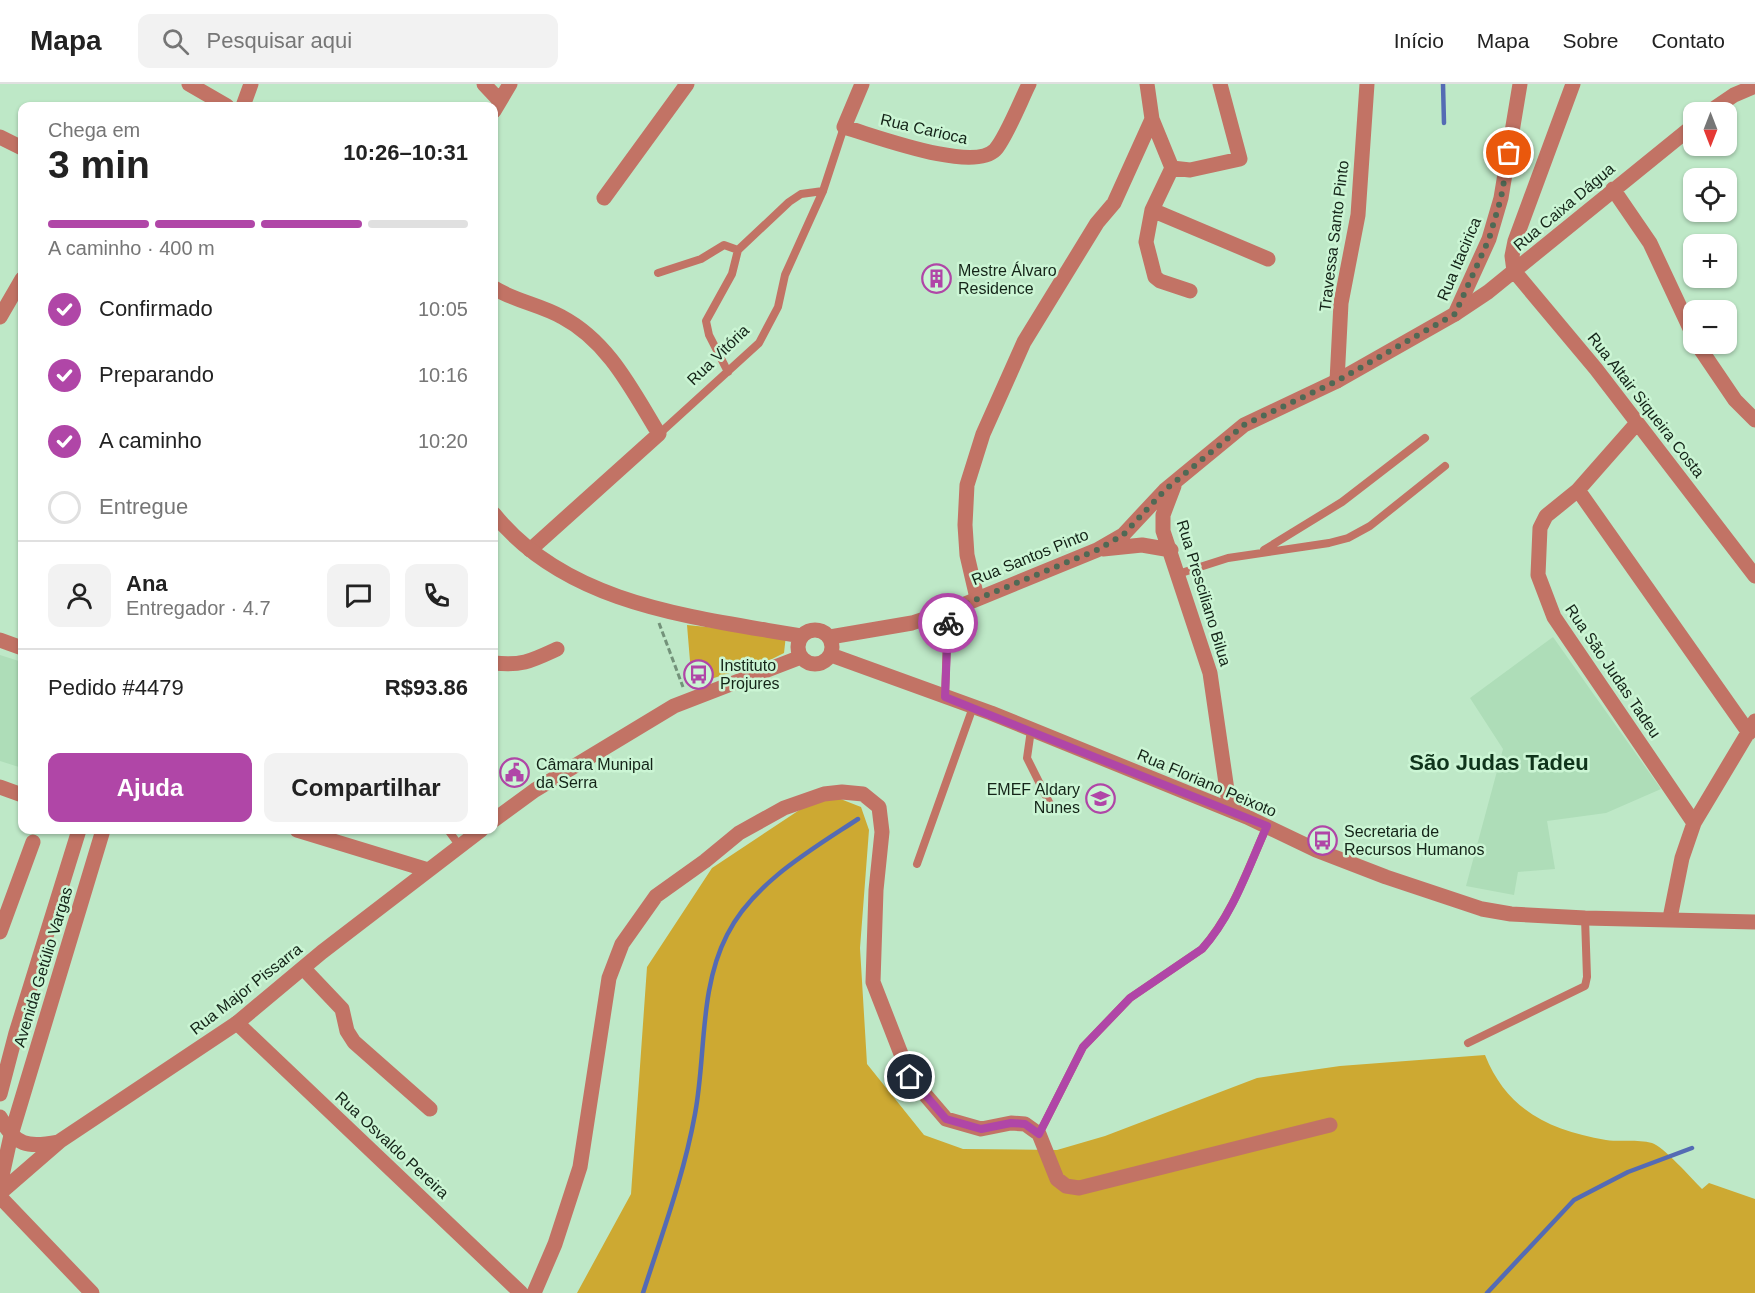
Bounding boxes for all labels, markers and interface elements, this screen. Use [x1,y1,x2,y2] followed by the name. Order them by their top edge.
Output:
[138,14,558,68] search box
[30,25,102,56] text: Mapa
[159,25,192,58] icon: search
[207,28,352,53] text: Pesquisar aqui
[1394,29,1444,52] text: Início
[1477,29,1529,52] text: Mapa
[1562,29,1618,52] text: Sobre
[1651,29,1725,52] text: Contato
[1683,102,1737,156] north arrow
[1683,102,1737,354] map controls
[879,111,969,147] street label: Rua Carioca
[48,119,140,141] text: Chega em
[1483,127,1534,178] pin
[1492,136,1525,169] icon: bag
[343,140,468,165] text: 10:26–10:31
[48,143,150,186] text: 3 min
[1316,159,1352,313] street label: Travessa Santo Pinto
[1510,160,1618,254] street label: Rua Caixa Dágua
[1683,168,1737,222] button: locate
[1434,215,1484,303] street label: Rua Itacirica
[1683,234,1737,288] button: +
[48,237,215,259] text: A caminho · 400 m
[958,261,1057,297] place label: Mestre Álvaro Residence
[921,263,953,295] building icon: Mestre Álvaro Residence
[48,293,81,326] icon: check
[99,296,213,321] text: Confirmado
[418,298,468,320] text: 10:05
[1683,300,1737,354] button: −
[684,321,752,389] street label: Rua Vitória
[1584,329,1708,481] street label: Rua Altair Siqueira Costa
[48,359,81,392] icon: check
[99,362,214,387] text: Preparando
[418,364,468,386] text: 10:16
[48,425,81,458] icon: check
[99,428,202,453] text: A caminho
[418,430,468,452] text: 10:20
[99,494,188,519] text: Entregue
[1174,518,1234,668] street label: Rua Presciliano Bilua
[969,526,1091,588] street label: Rua Santos Pinto
[48,564,111,627] button: person
[327,564,390,627] button: chat
[405,564,468,627] button: phone
[126,571,168,596] text: Ana
[918,593,978,653] courier
[126,597,271,619] text: Entregador · 4.7
[1562,601,1664,741] street label: Rua São Judas Tadeu
[932,607,965,640] icon: bike
[720,657,780,692] place label: Instituto Projures
[683,658,715,690] bus stop icon: Instituto Projures
[48,675,184,700] text: Pedido #4479
[385,675,468,700] text: R$93.86
[1135,746,1279,820] street label: Rua Floriano Peixoto
[1409,750,1589,775] district label: São Judas Tadeu
[48,753,252,822] button: Ajuda
[264,753,468,822] button: Compartilhar
[536,756,653,791] place label: Câmara Munipal da Serra
[499,757,531,789] public building icon: Câmara Munipal da Serra
[987,781,1080,816] place label: EMEF Aldary Nunes
[1085,782,1117,814] school or university icon: EMEF Aldary Nunes
[1344,823,1485,858] place label: Secretaria de Recursos Humanos
[1307,824,1339,856] bus stop icon: Secretaria de Recursos Humanos
[11,885,75,1049] street label: Avenida Getúlio Vargas
[187,940,305,1038] street label: Rua Major Pissarra
[884,1051,935,1102] pin
[893,1060,926,1093] icon: home
[332,1088,452,1202] street label: Rua Osvaldo Pereira

